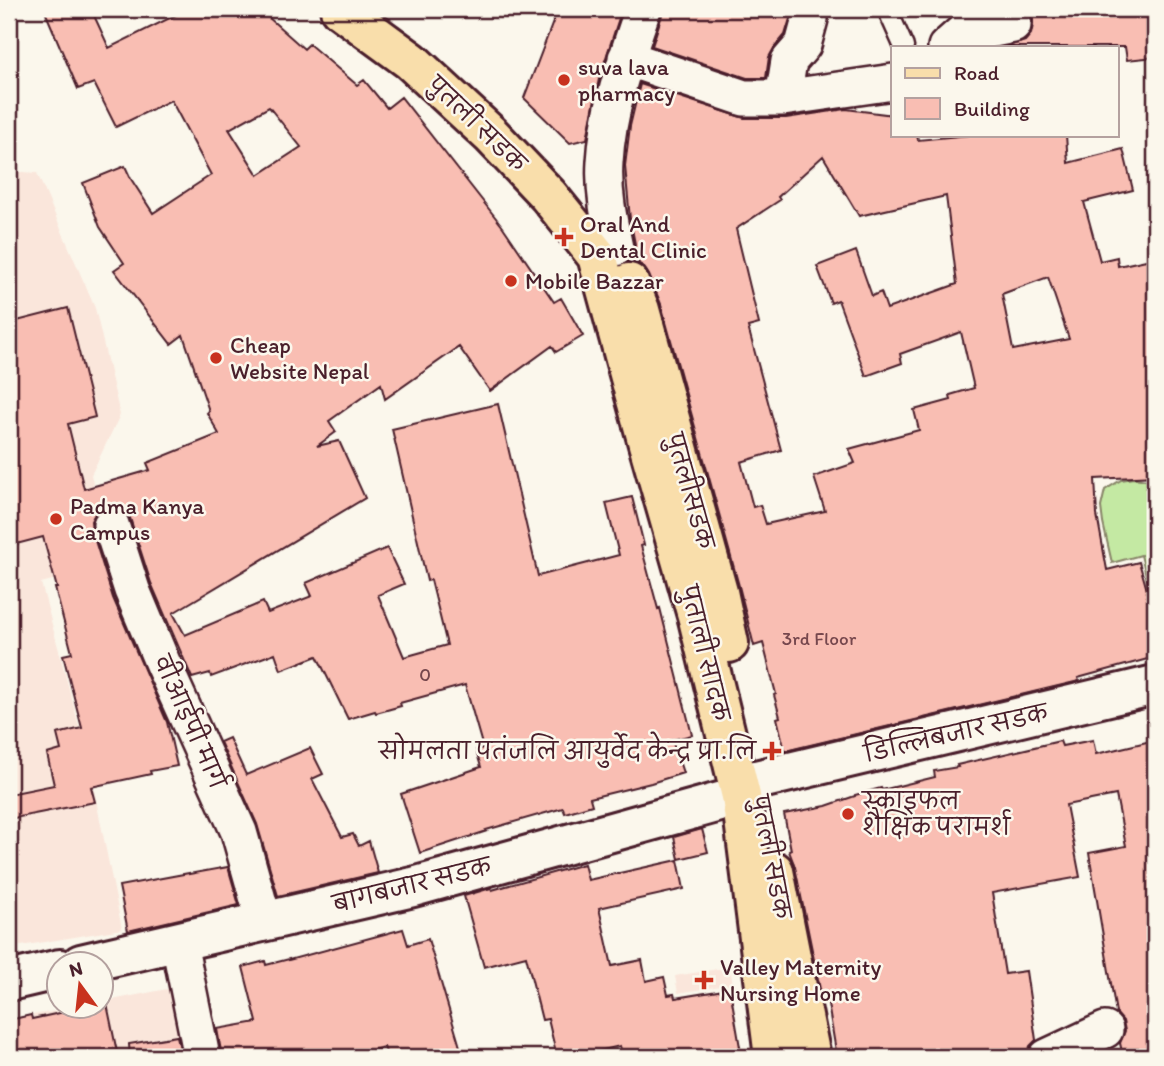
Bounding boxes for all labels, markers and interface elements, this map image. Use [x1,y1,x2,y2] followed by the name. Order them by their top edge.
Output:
[891,46,1118,136] legend
[578,53,675,107] place label: suva lava pharmacy
[954,60,1000,85] text: Road
[419,66,535,181] street label: पुतली सडक
[556,72,572,88] marker: suva lava pharmacy
[954,96,1030,121] text: Building
[580,210,707,264] place label: Oral And Dental Clinic
[554,227,574,247] marker: Oral And Dental Clinic
[525,267,664,295] place label: Mobile Bazzar
[503,273,519,289] marker: Mobile Bazzar
[230,331,370,385] place label: Cheap Website Nepal
[208,350,224,366] marker: Cheap Website Nepal
[657,427,724,554] street label: पुतलीसडक
[70,492,204,546] place label: Padma Kanya Campus
[48,511,64,527] marker: Padma Kanya Campus
[671,580,740,726] street label: पुताली सादक
[782,627,857,650] house number: 3rd Floor
[147,648,236,794] street label: वीआईपी मार्ग
[419,663,431,686] house number: 0
[859,694,1052,768] street label: डिल्लिबजार सडक
[377,731,758,768] place label: सोमलता पतंजलि आयुर्वेद केन्द्र प्रा.लि
[762,741,782,761] marker: सोमलता पतंजलि आयुर्वेद केन्द्र प्रा.लि
[860,787,1012,841] place label: स्काइफल शैक्षिक परामर्श
[742,790,801,923] street label: पुतली सडक
[840,806,856,822] marker: स्काइफल शैक्षिक परामर्श
[328,852,495,919] street label: बागबजार सडक
[46,950,116,1020] north arrow
[720,953,881,1007] place label: Valley Maternity Nursing Home
[67,956,85,982] text: N
[694,970,714,990] marker: Valley Maternity Nursing Home

